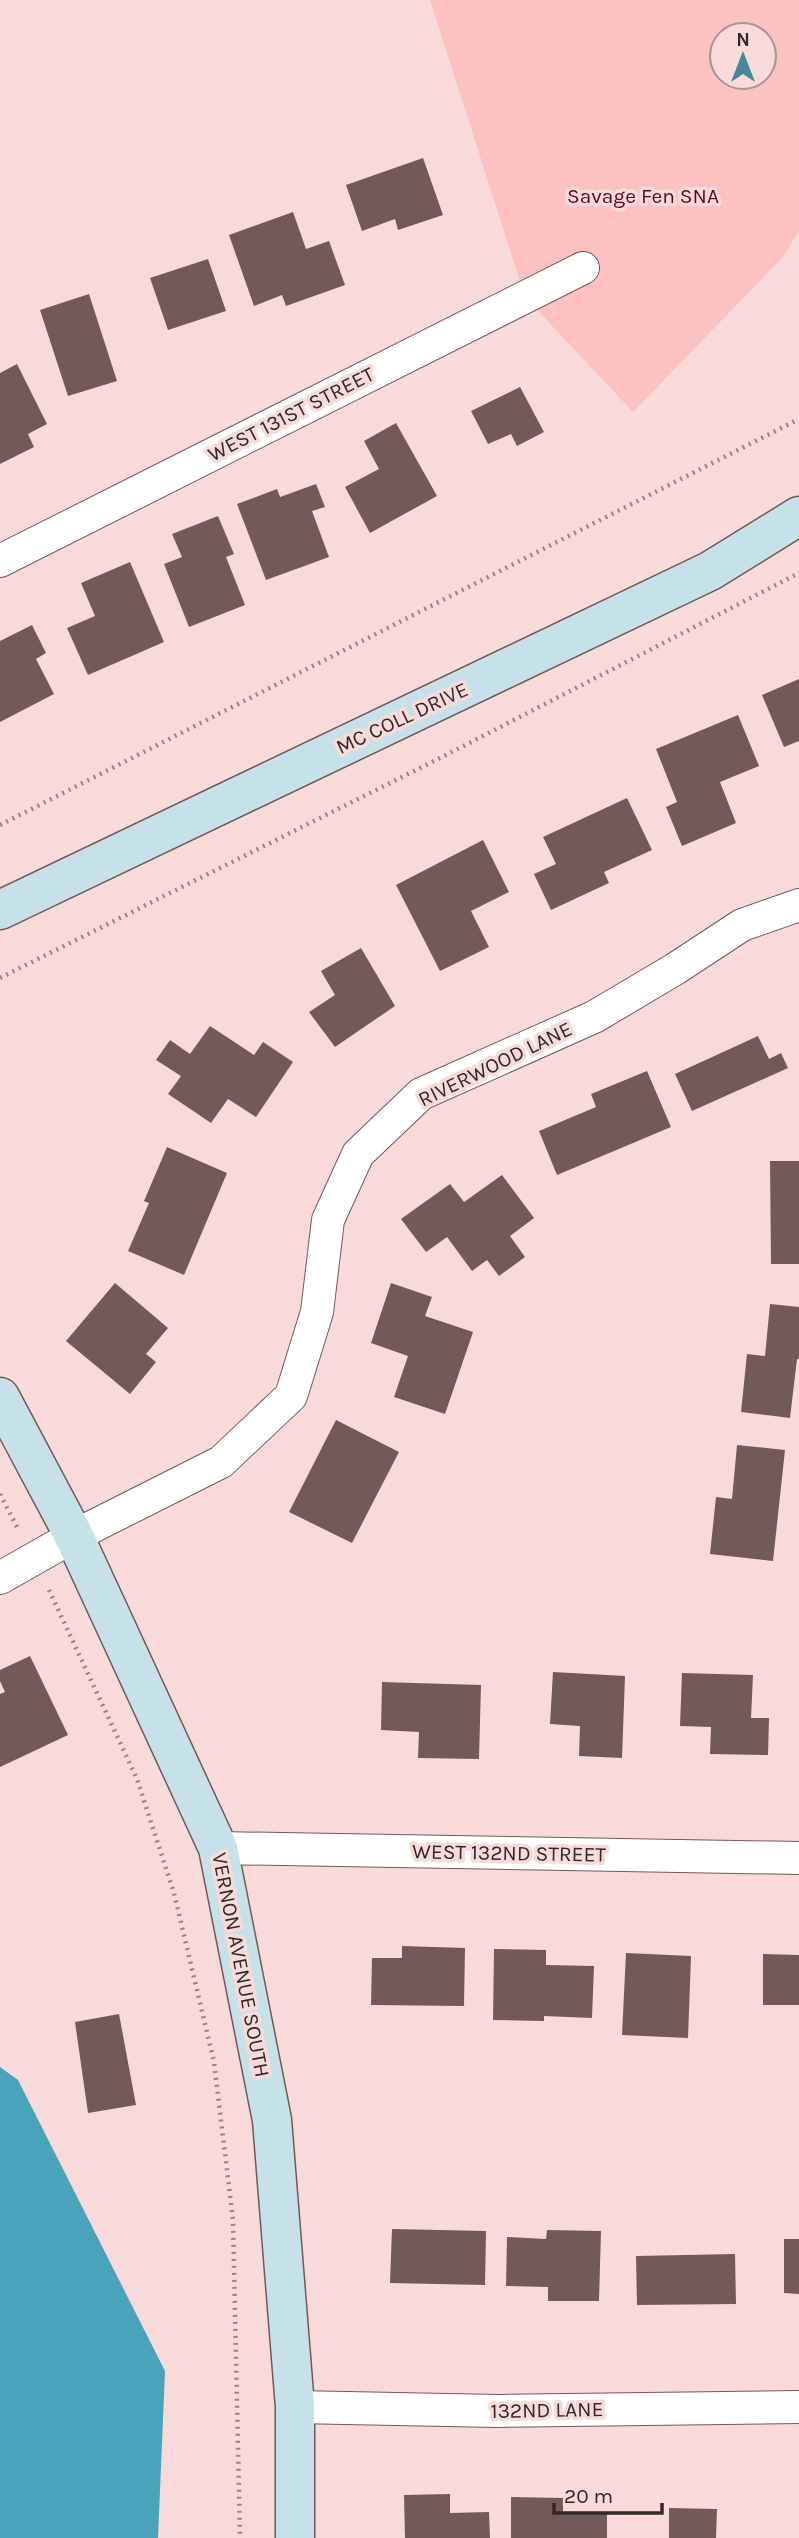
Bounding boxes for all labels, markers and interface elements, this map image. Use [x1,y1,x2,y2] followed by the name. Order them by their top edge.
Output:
[708,21,778,91] north arrow
[736,29,750,51] text: N
[567,184,719,208] park label: Savage Fen SNA
[204,361,379,466] street label: WEST 131ST STREET
[332,677,472,759] street label: MC COLL DRIVE
[414,1016,576,1112] street label: RIVERWOOD LANE
[412,1839,607,1867] street label: WEST 132ND STREET
[207,1851,275,2079] street label: VERNON AVENUE SOUTH
[490,2397,604,2423] street label: 132ND LANE
[554,2472,662,2516] scale bar
[564,2484,613,2508] text: 20 m

